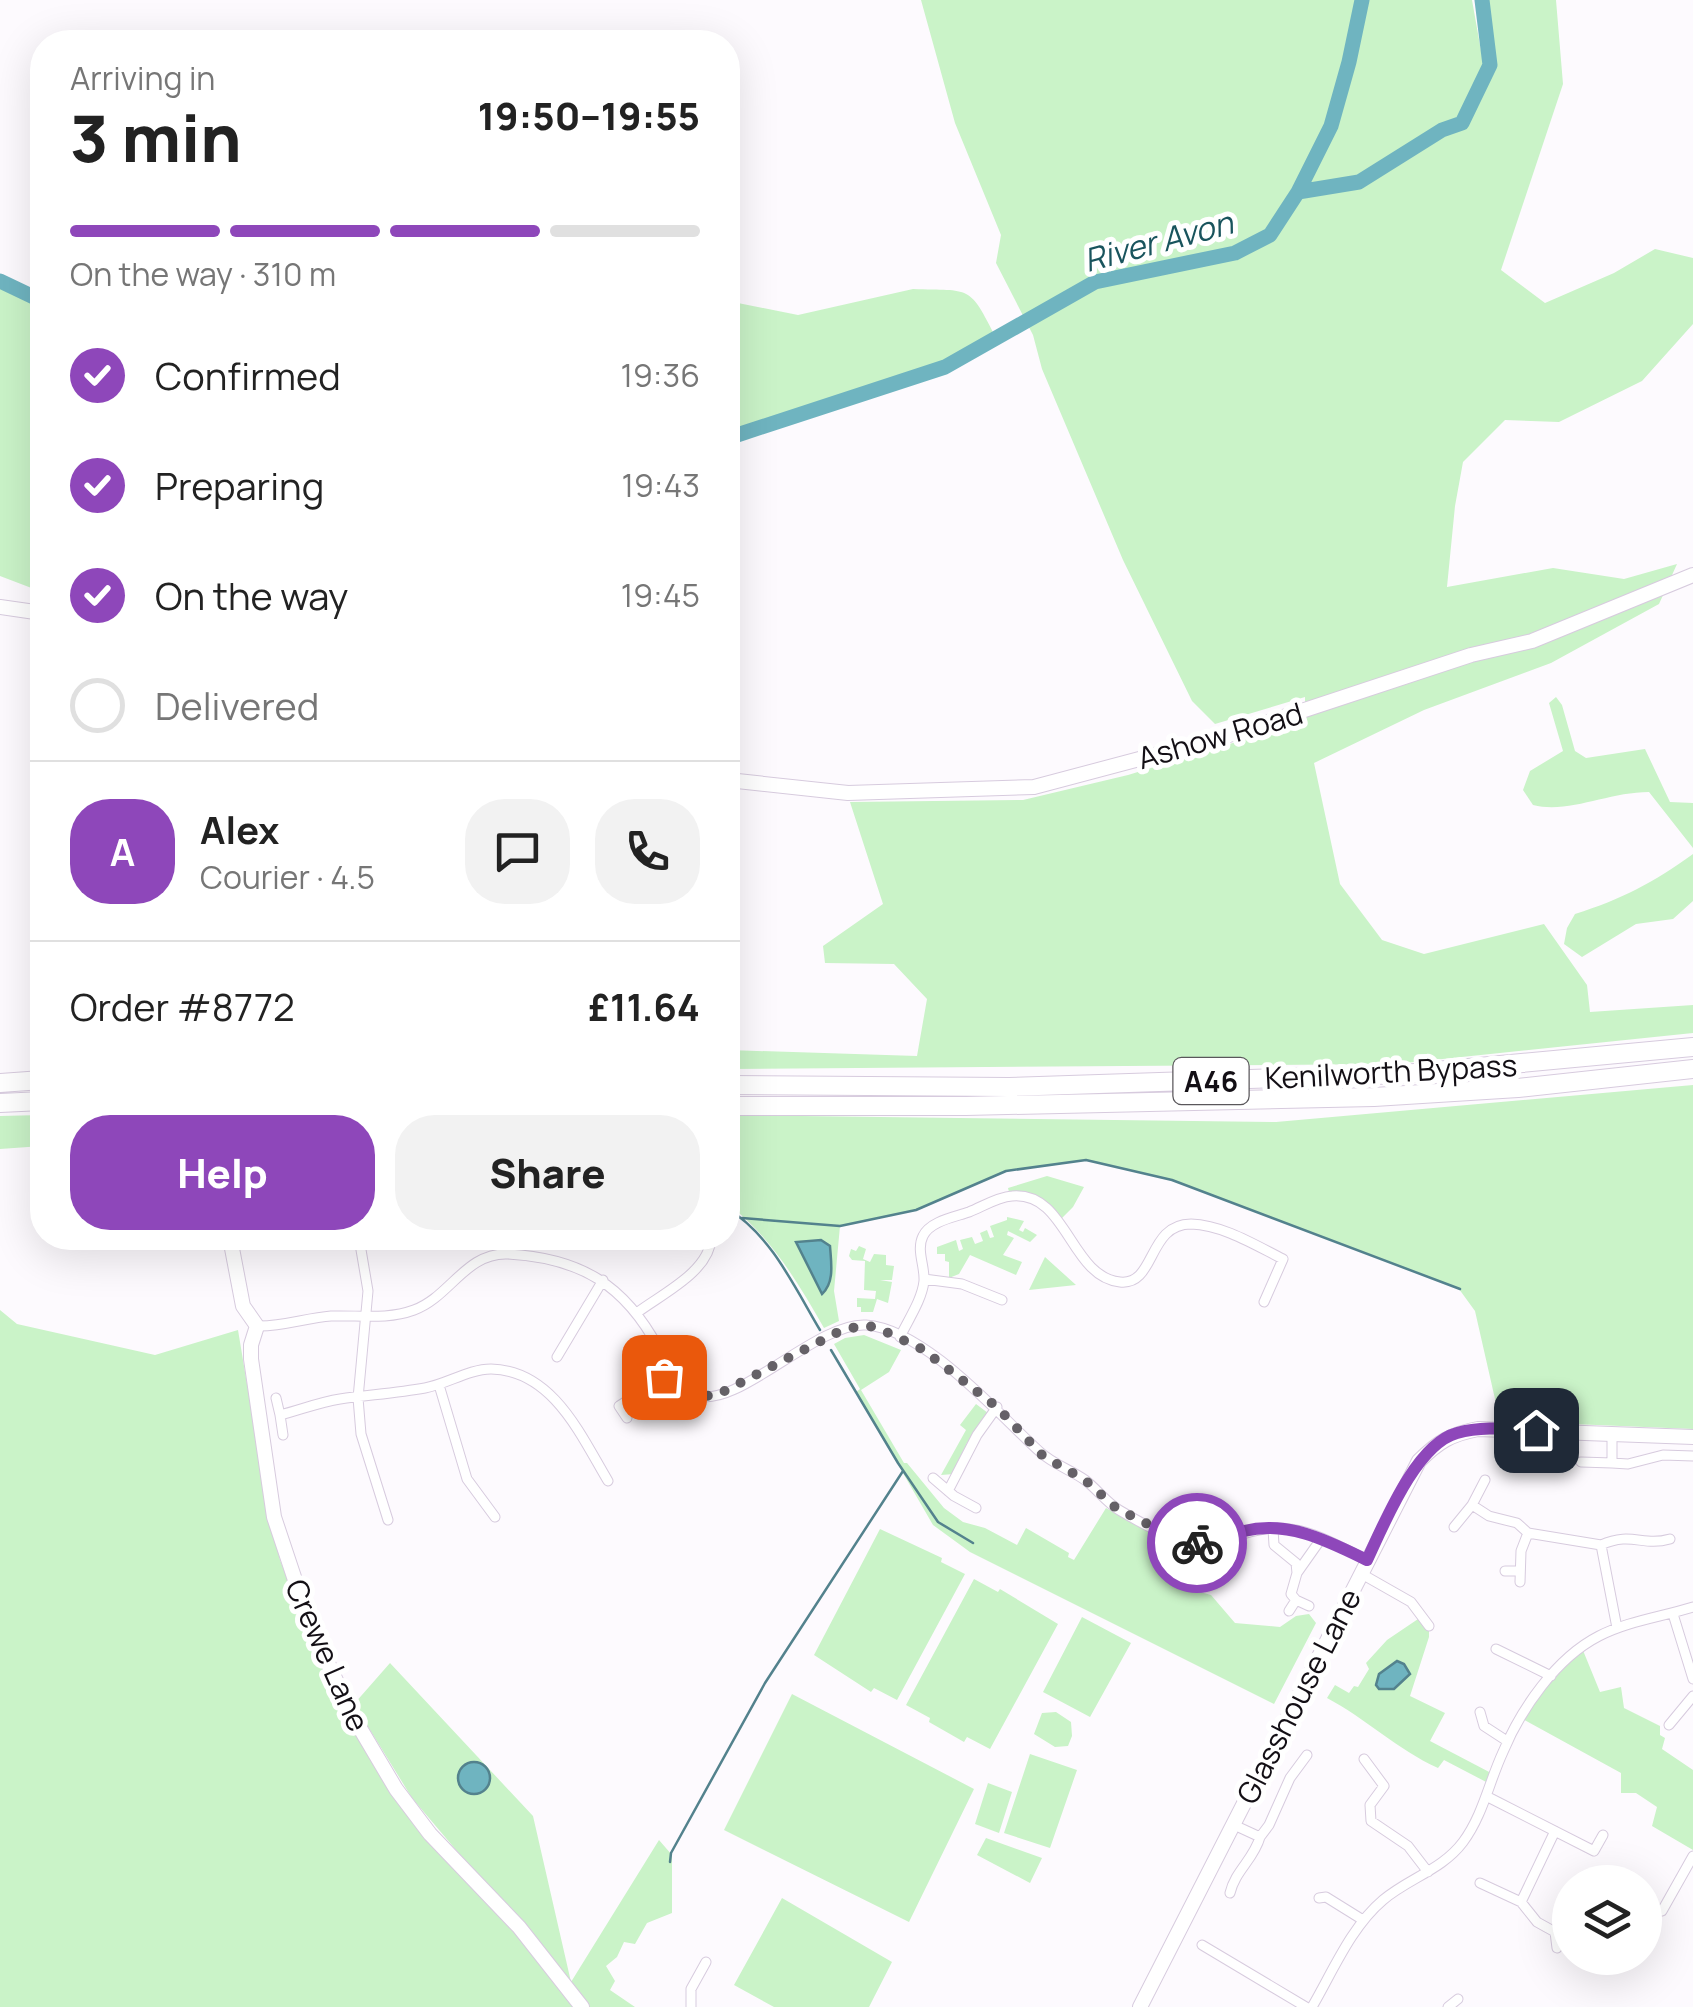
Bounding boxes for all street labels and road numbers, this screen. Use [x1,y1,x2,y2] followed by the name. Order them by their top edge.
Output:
[1133,692,1307,778] street label: Ashow Road
[1264,1044,1518,1098] street label: Kenilworth Bypass
[1174,1058,1248,1104] road number: A46
[276,1573,380,1737] street label: Crewe Lane
[1226,1581,1370,1811] street label: Glasshouse Lane

